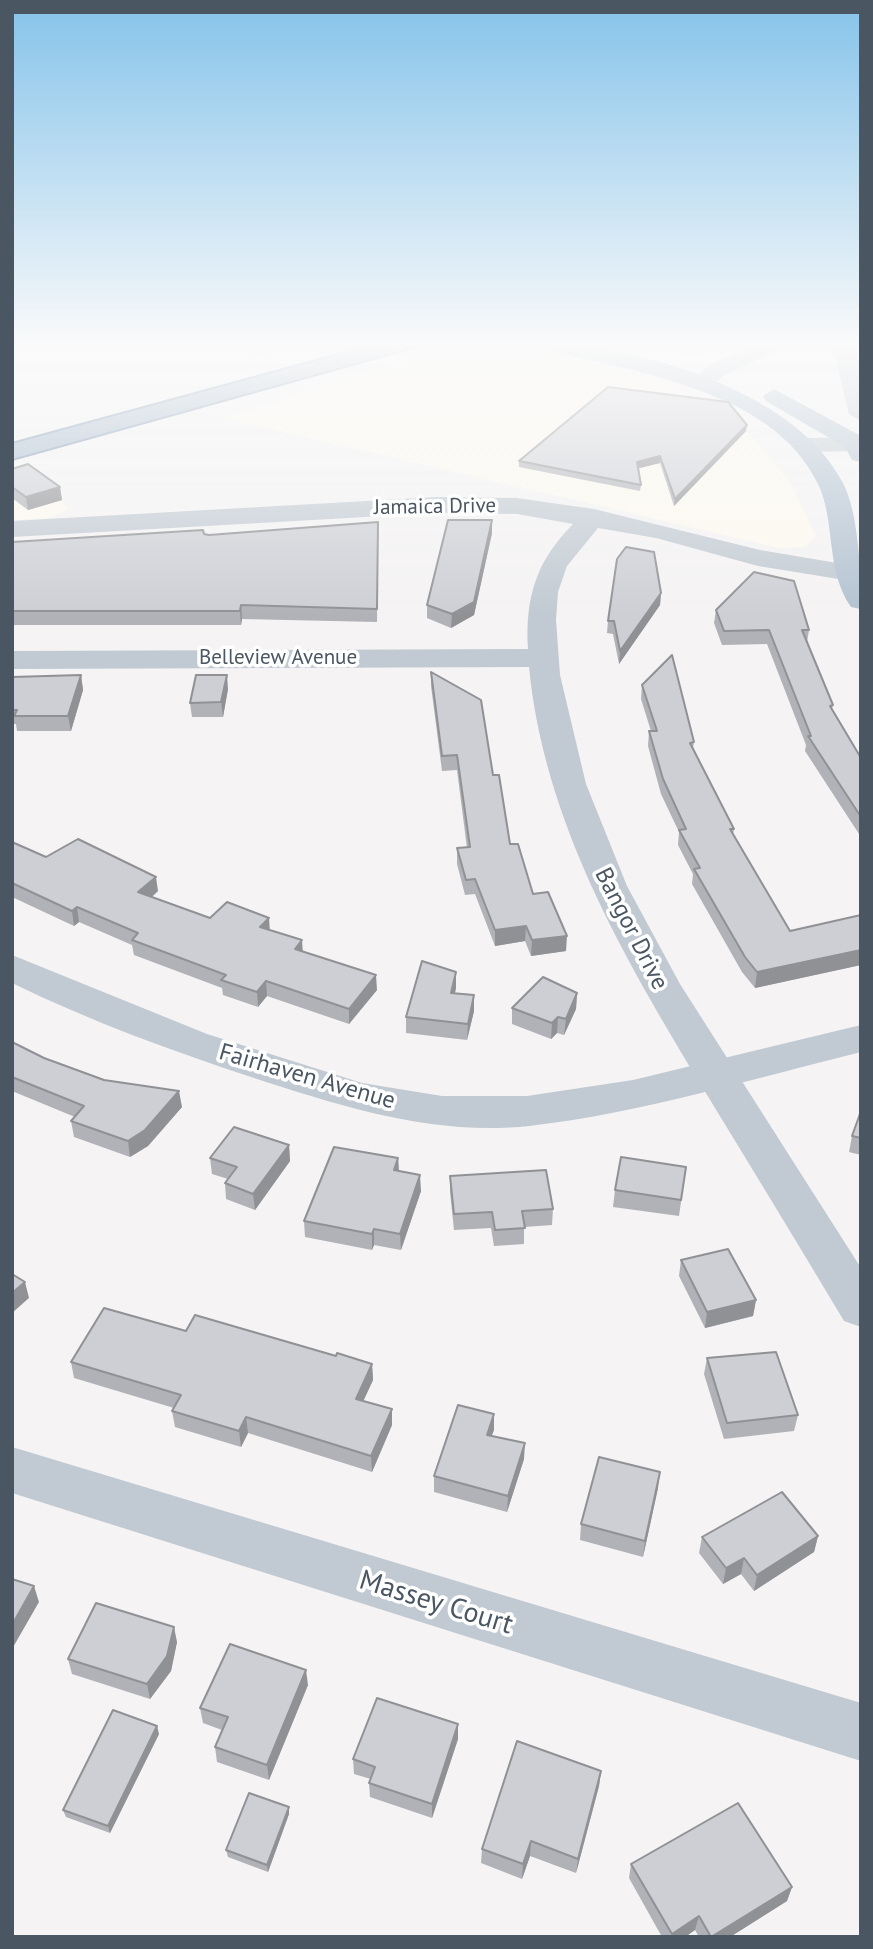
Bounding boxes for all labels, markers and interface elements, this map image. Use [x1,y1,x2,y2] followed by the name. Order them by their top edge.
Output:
[374,493,496,521] street label: Jamaica Drive
[199,645,357,671] street label: Belleview Avenue
[588,863,674,995] street label: Bangor Drive
[216,1038,398,1116] street label: Fairhaven Avenue
[355,1564,517,1642] street label: Massey Court

